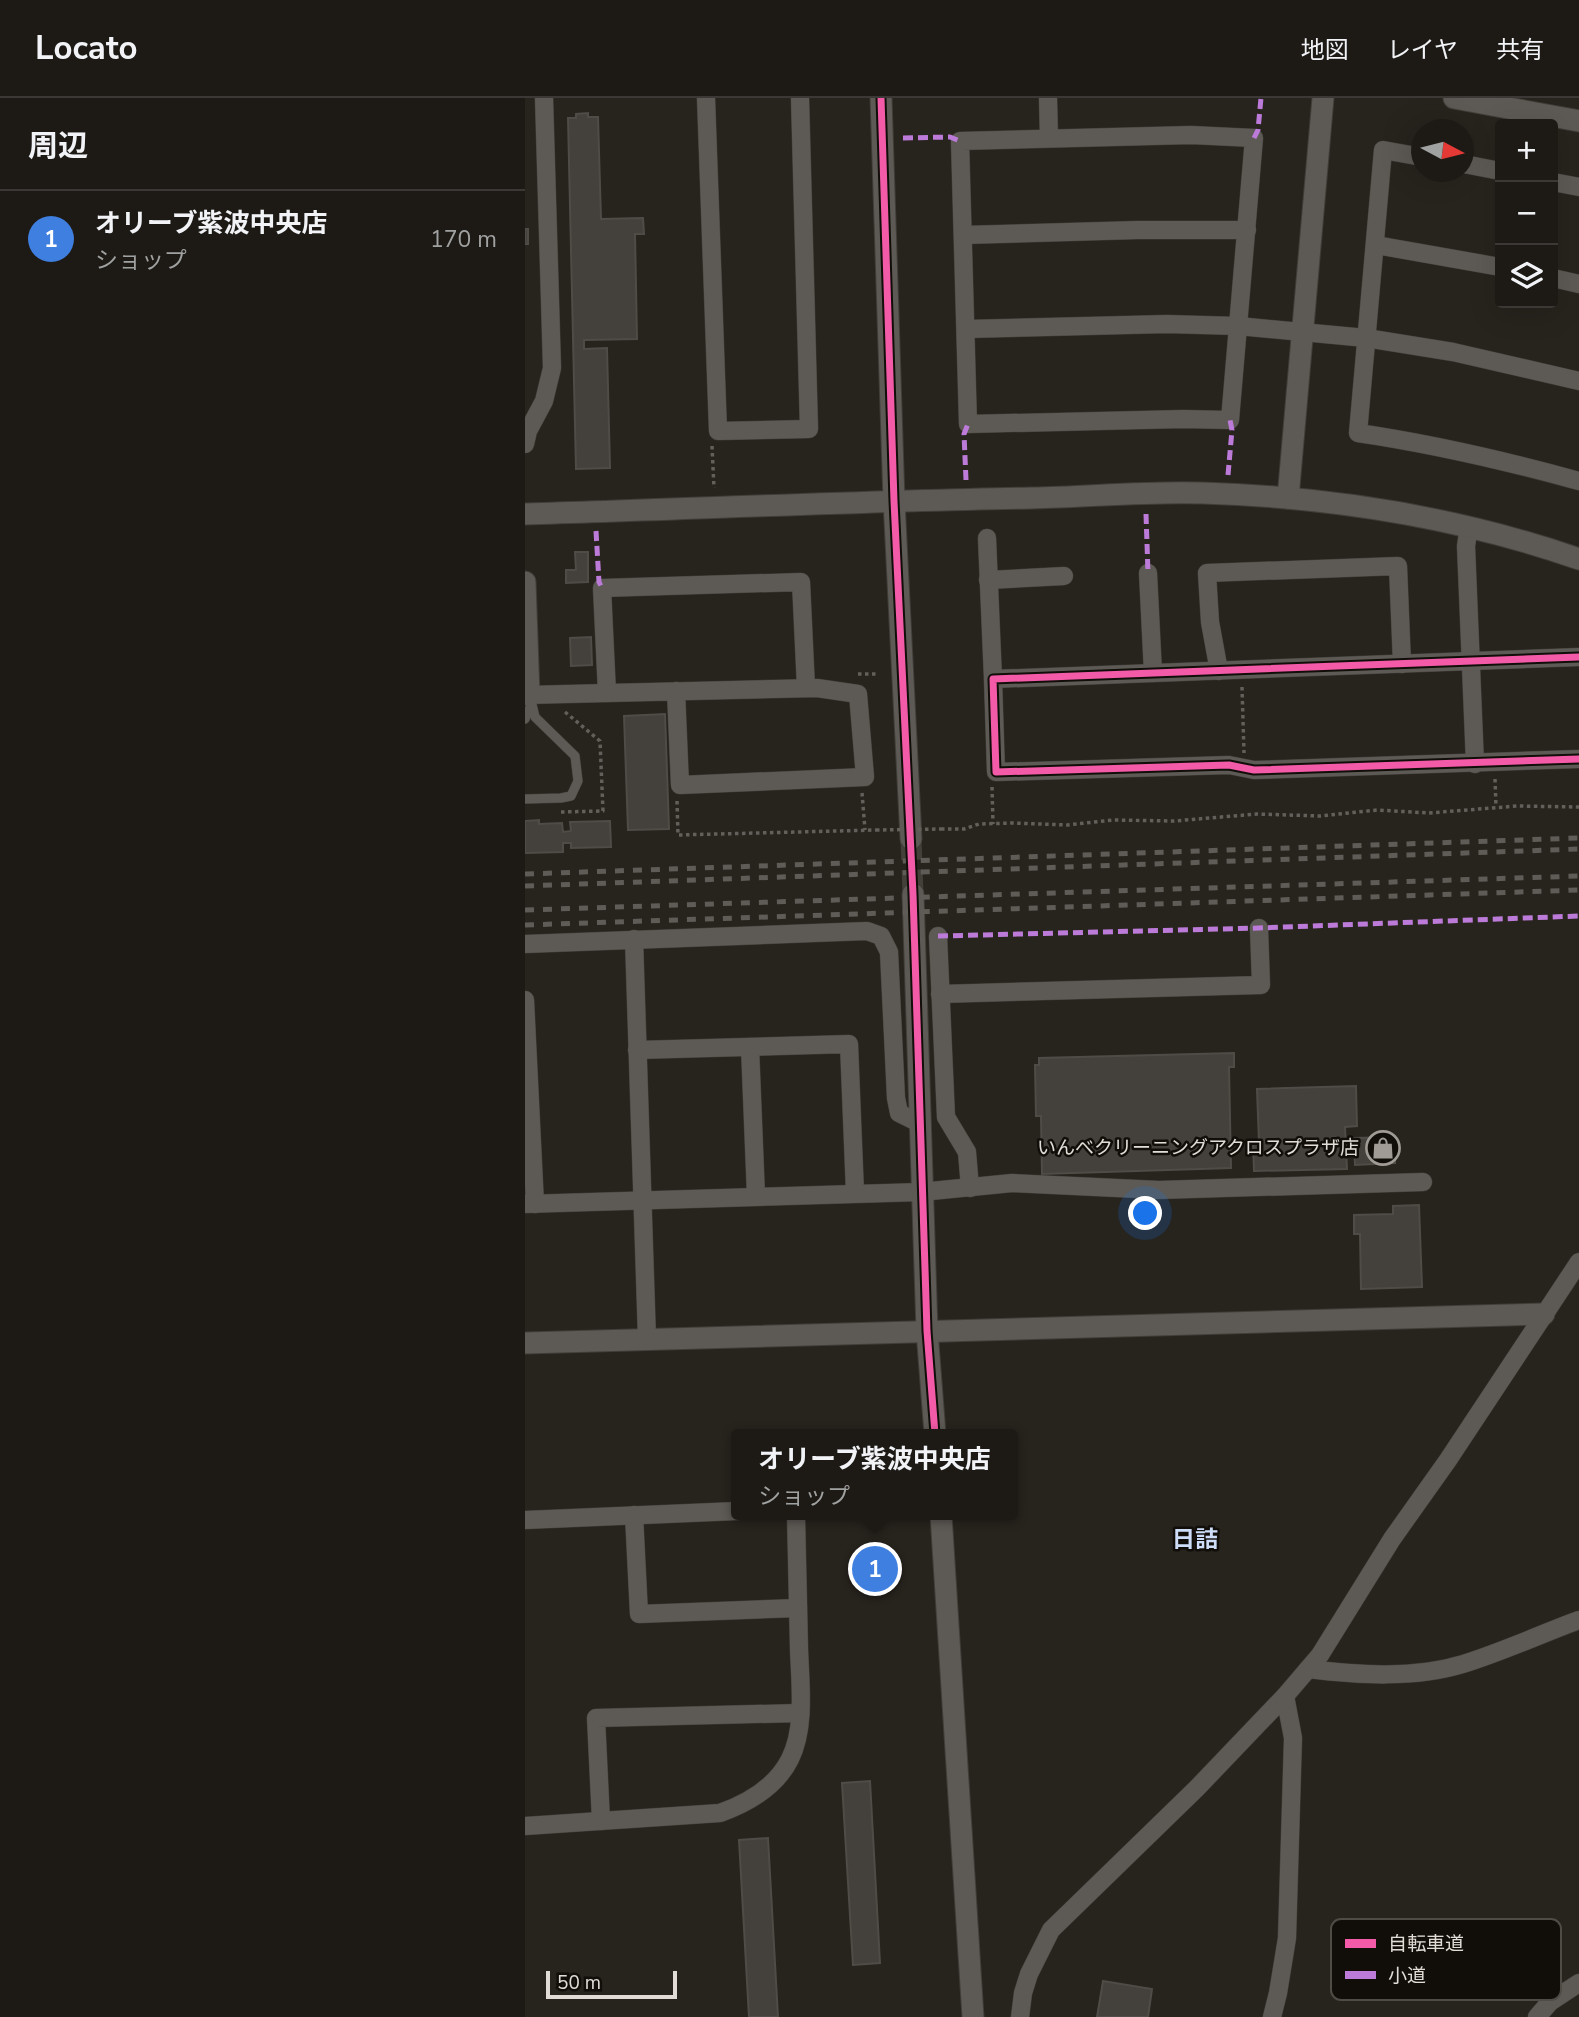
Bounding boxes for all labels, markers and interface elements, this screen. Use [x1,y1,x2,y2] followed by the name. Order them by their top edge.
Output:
[35,26,137,71] text: Locato
[1301,34,1349,66] text: 地図
[1387,34,1458,66] text: レイヤ
[1496,34,1544,66] text: 共有
[1411,119,1474,182] north arrow
[1495,119,1558,308] map controls
[1495,119,1558,182] button: +
[28,126,88,167] text: 周辺
[1495,182,1558,245] button: −
[95,206,327,241] text: オリーブ紫波中央店
[44,224,58,255] text: 1
[430,224,497,255] text: 170 m
[95,245,187,276] text: ショップ
[1495,245,1558,308] button: layers
[1364,1129,1402,1167] shop icon: いんべクリーニングアクロスプラザ店
[1037,1135,1359,1161] place label: いんべクリーニングアクロスプラザ店
[1128,1196,1162,1230] your location
[731,1429,1018,1520] popup
[758,1442,991,1477] text: オリーブ紫波中央店
[758,1481,850,1512] text: ショップ
[1172,1524,1218,1555] district label: 日詰
[852,1543,898,1595] pin: 1
[1331,1919,1561,2000] legend
[1388,1931,1464,1957] text: 自転車道
[1388,1963,1426,1989] text: 小道
[546,1968,677,2000] scale bar
[557,1970,601,1996] text: 50 m

